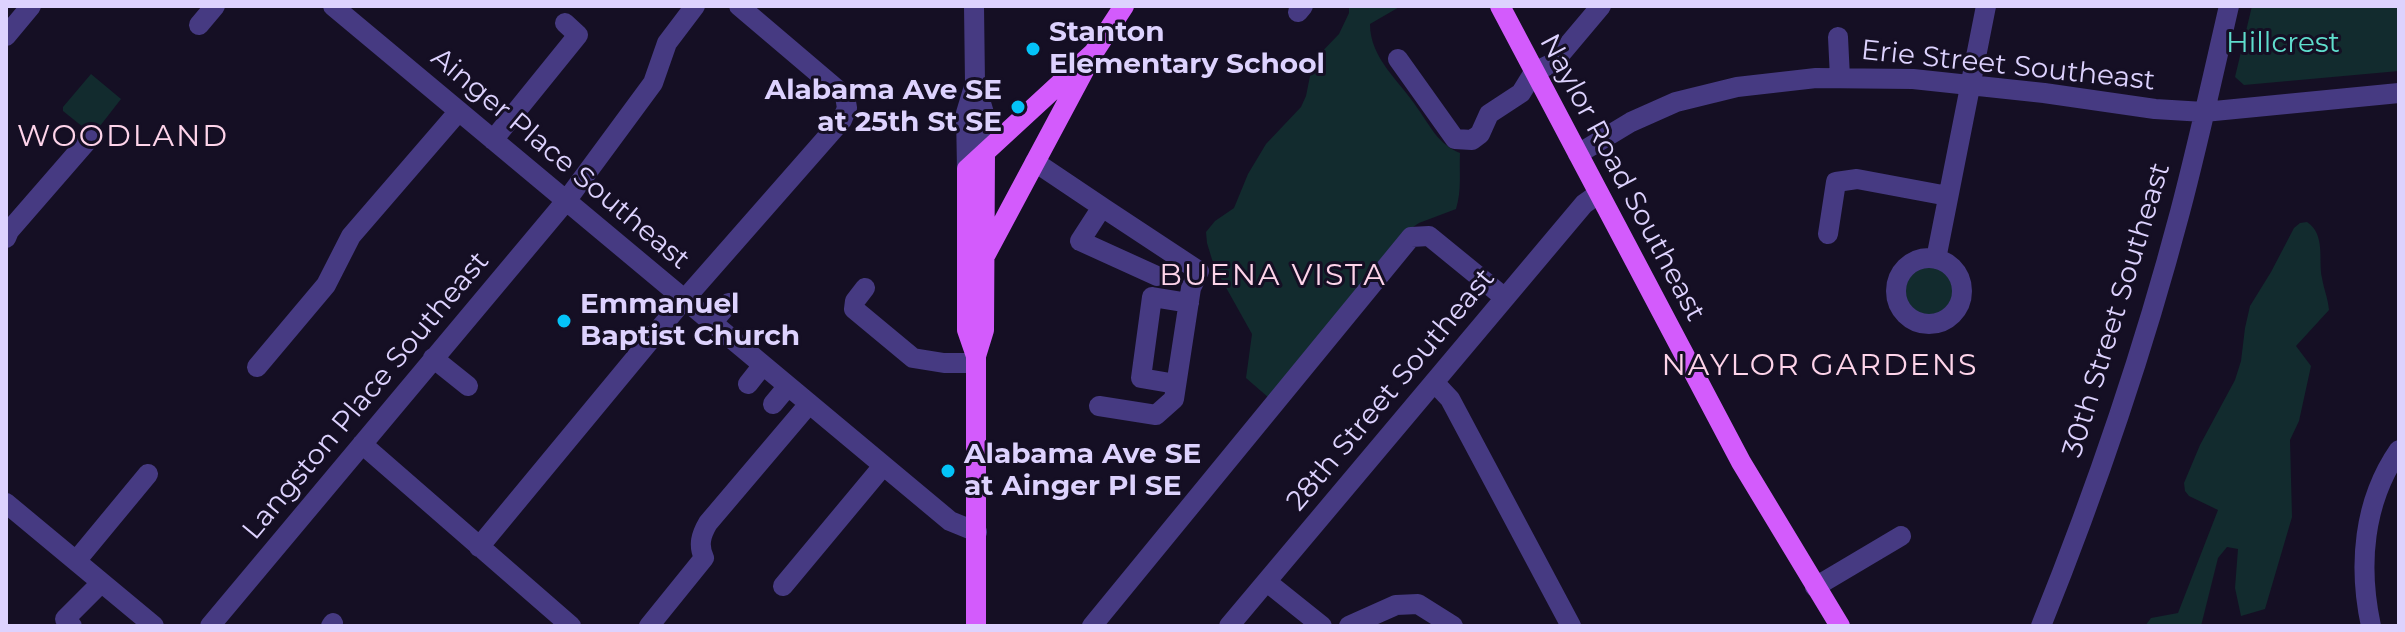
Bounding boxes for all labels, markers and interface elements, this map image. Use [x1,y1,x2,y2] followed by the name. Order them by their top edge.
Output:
[1049,16,1325,82] place label: Stanton Elementary School
[2226,27,2340,61] park label: Hillcrest
[1532,29,1712,327] street label: Naylor Road Southeast
[1859,34,2157,98] street label: Erie Street Southeast
[1024,40,1042,58] marker: Stanton Elementary School
[424,41,696,277] street label: Ainger Place Southeast
[765,74,1002,140] place label: Alabama Ave SE at 25th St SE
[1009,98,1027,116] marker: Alabama Ave SE at 25th St SE
[17,119,229,155] district label: WOODLAND
[2056,159,2178,461] street label: 30th Street Southeast
[236,245,496,547] street label: Langston Place Southeast
[1159,258,1387,294] district label: BUENA VISTA
[1280,262,1502,518] street label: 28th Street Southeast
[580,288,800,354] place label: Emmanuel Baptist Church
[555,312,573,330] marker: Emmanuel Baptist Church
[1661,348,1979,384] district label: NAYLOR GARDENS
[964,438,1201,504] place label: Alabama Ave SE at Ainger Pl SE
[939,462,957,480] marker: Alabama Ave SE at Ainger Pl SE

